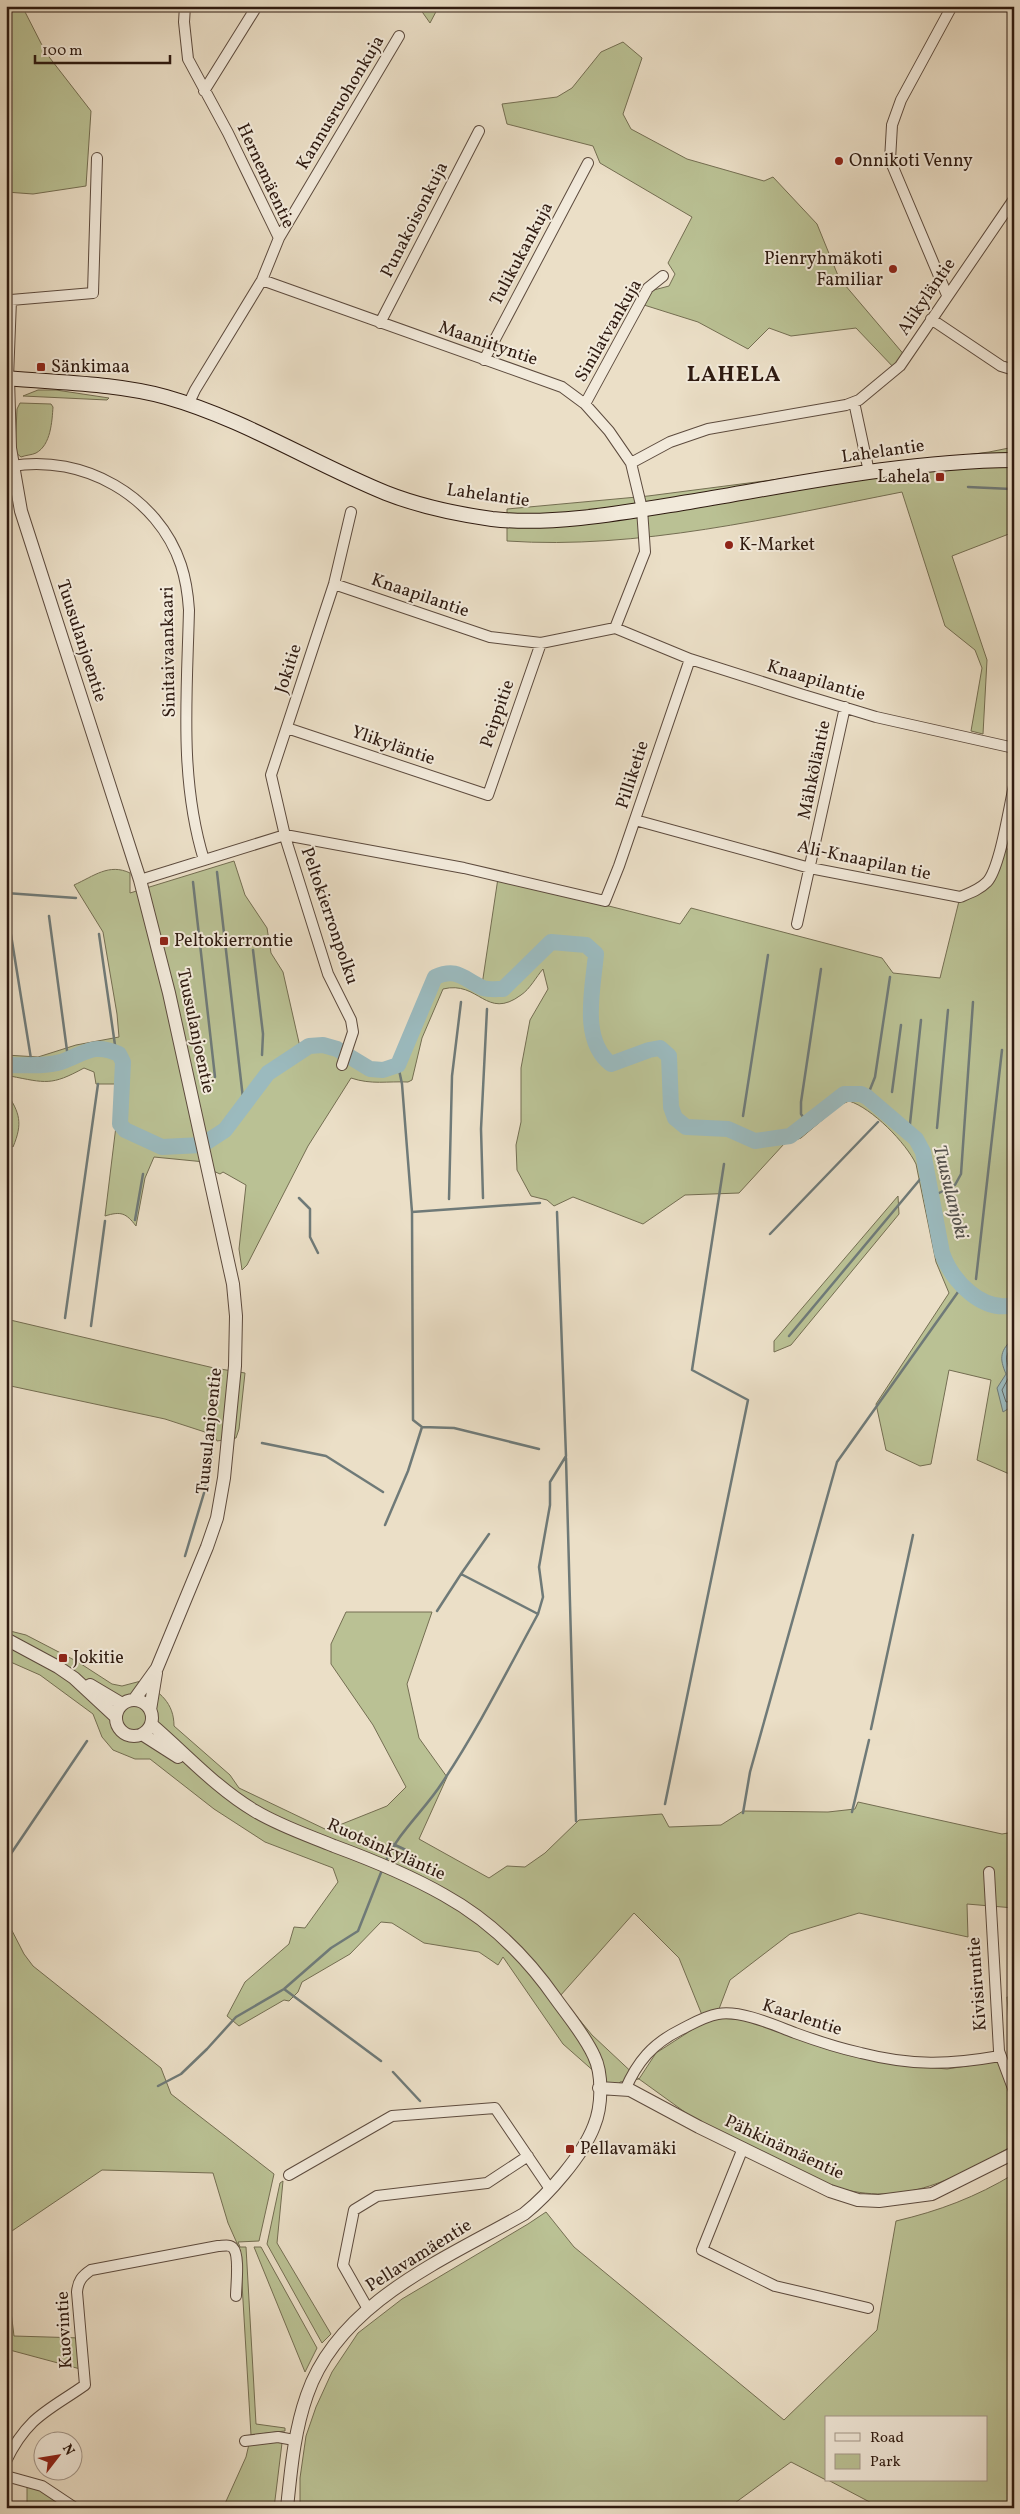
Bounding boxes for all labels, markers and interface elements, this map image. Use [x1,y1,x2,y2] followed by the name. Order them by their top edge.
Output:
[291,31,391,175] street label: Kannusruohonkuja
[35,32,170,64] scale bar
[42,41,82,62] text: 100 m
[230,119,300,233] street label: Hernemäentie
[849,149,973,174] place label: Onnikoti Venny
[833,155,845,167] marker: Onnikoti Venny
[375,158,455,282] street label: Punakoisonkuja
[484,198,560,310] street label: Tulikukankuja
[764,247,883,293] place label: Pienryhmäkoti Familiar
[892,253,962,341] street label: Alikyläntie
[887,263,899,275] marker: Pienryhmäkoti Familiar
[569,275,649,387] street label: Sinilatvankuja
[435,315,541,373] street label: Maaniityntie
[51,355,130,380] place label: Sänkimaa
[687,360,781,391] district label: LAHELA
[35,361,47,373] marker: Sänkimaa
[840,434,926,470] street label: Lahelantie
[877,465,930,490] place label: Lahela
[934,471,946,483] marker: Lahela
[445,478,531,514] street label: Lahelantie
[739,533,815,558] place label: K-Market
[723,539,735,551] marker: K-Market
[368,568,472,624] street label: Knaapilantie
[49,577,113,705] street label: Tuusulanjoentie
[155,586,183,718] street label: Sinitaivaankaari
[269,641,309,697] street label: Jokitie
[764,654,868,708] street label: Knaapilantie
[475,677,521,751] street label: Peippitie
[792,718,838,822] street label: Mähköläntie
[348,720,438,772] street label: Ylikyläntie
[610,738,656,812] street label: Pilliketie
[795,835,933,887] street label: Ali-Knaapilan tie
[294,844,364,988] street label: Peltokierronpolku
[174,929,293,954] place label: Peltokierrontie
[158,935,170,947] marker: Peltokierrontie
[170,966,220,1096] street label: Tuusulanjoentie
[926,1142,974,1242] water label: Tuusulanjoki
[191,1366,229,1496] street label: Tuusulanjoentie
[73,1646,124,1671] place label: Jokitie
[57,1652,69,1664] marker: Jokitie
[323,1813,449,1887] street label: Ruotsinkyläntie
[962,1936,994,2032] street label: Kivisiruntie
[759,1993,845,2043] street label: Kaarlentie
[720,2109,848,2187] street label: Pähkinämäentie
[580,2137,676,2162] place label: Pellavamäki
[564,2143,576,2155] marker: Pellavamäki
[361,2213,477,2299] street label: Pellavamäentie
[50,2291,80,2369] street label: Kuovintie
[825,2416,988,2482] legend
[870,2428,904,2449] text: Road
[32,2432,82,2482] north arrow
[57,2441,79,2459] text: N
[870,2452,901,2473] text: Park

